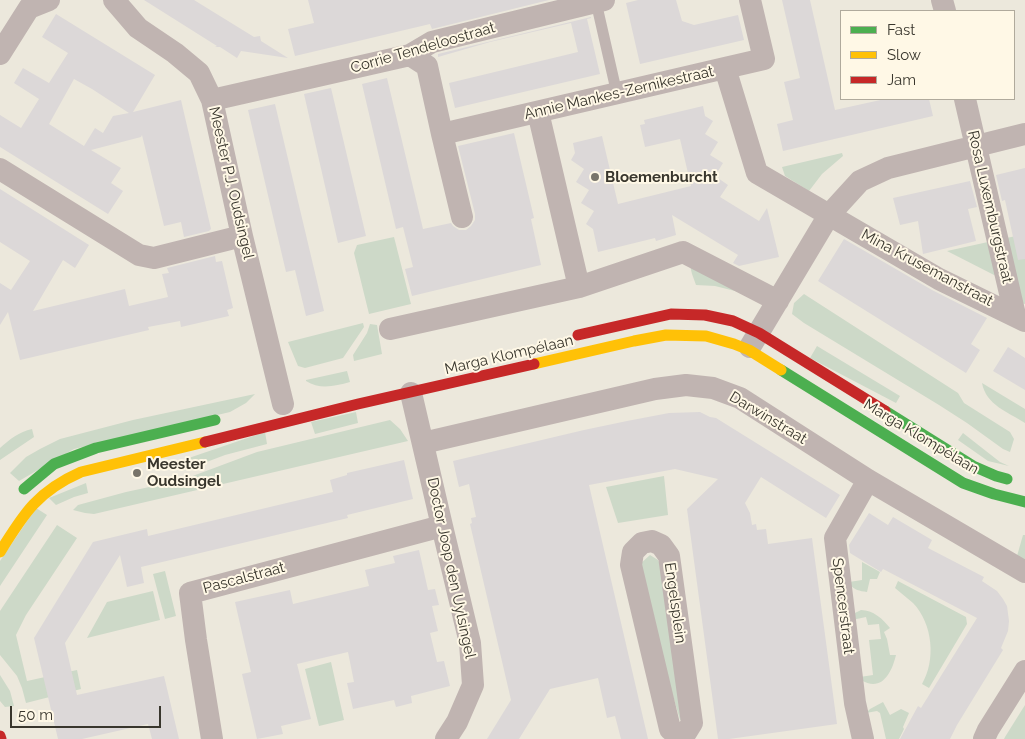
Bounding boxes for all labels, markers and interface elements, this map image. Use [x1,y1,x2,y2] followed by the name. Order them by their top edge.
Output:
[840,10,1015,100] legend
[349,19,497,77] street label: Corrie Tendeloostraat
[887,21,915,39] text: Fast
[887,46,921,64] text: Slow
[523,62,715,124] street label: Annie Mankes-Zernikestraat
[887,71,916,89] text: Jam
[205,105,257,261] street label: Meester P.J. Oudsingel
[964,129,1016,285] street label: Rosa Luxemburgstraat
[605,168,718,186] place label: Bloemenburcht
[589,171,601,183] marker: Bloemenburcht
[858,226,996,310] street label: Mina Krusemanstraat
[443,331,575,379] street label: Marga Klompélaan
[726,388,810,448] street label: Darwinstraat
[860,395,982,479] street label: Marga Klompélaan
[147,455,221,490] place label: Meester Oudsingel
[131,467,143,479] marker: Meester Oudsingel
[423,476,479,660] street label: Doctor Joop den Uylsingel
[828,557,858,655] street label: Spencerstraat
[201,558,287,598] street label: Pascalstraat
[660,561,690,645] street label: Engelsplein
[12,696,164,728] scale bar
[18,706,53,724] text: 50 m

